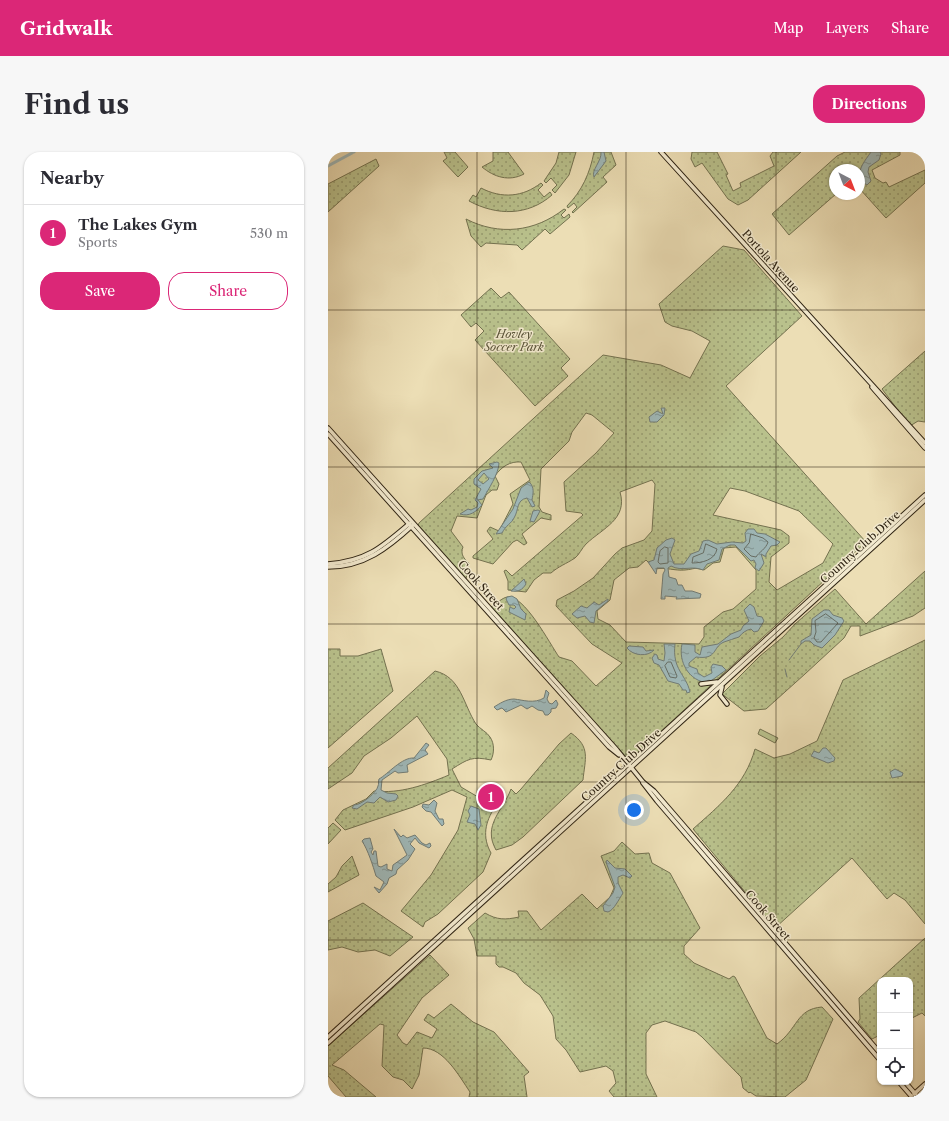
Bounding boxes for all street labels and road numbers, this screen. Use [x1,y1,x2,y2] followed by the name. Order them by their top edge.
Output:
[739,227,803,295] street label: Portola Avenue
[817,507,903,587] street label: Country Club Drive
[455,557,507,613] street label: Cook Street
[578,725,664,805] street label: Country Club Drive
[742,887,794,943] street label: Cook Street

